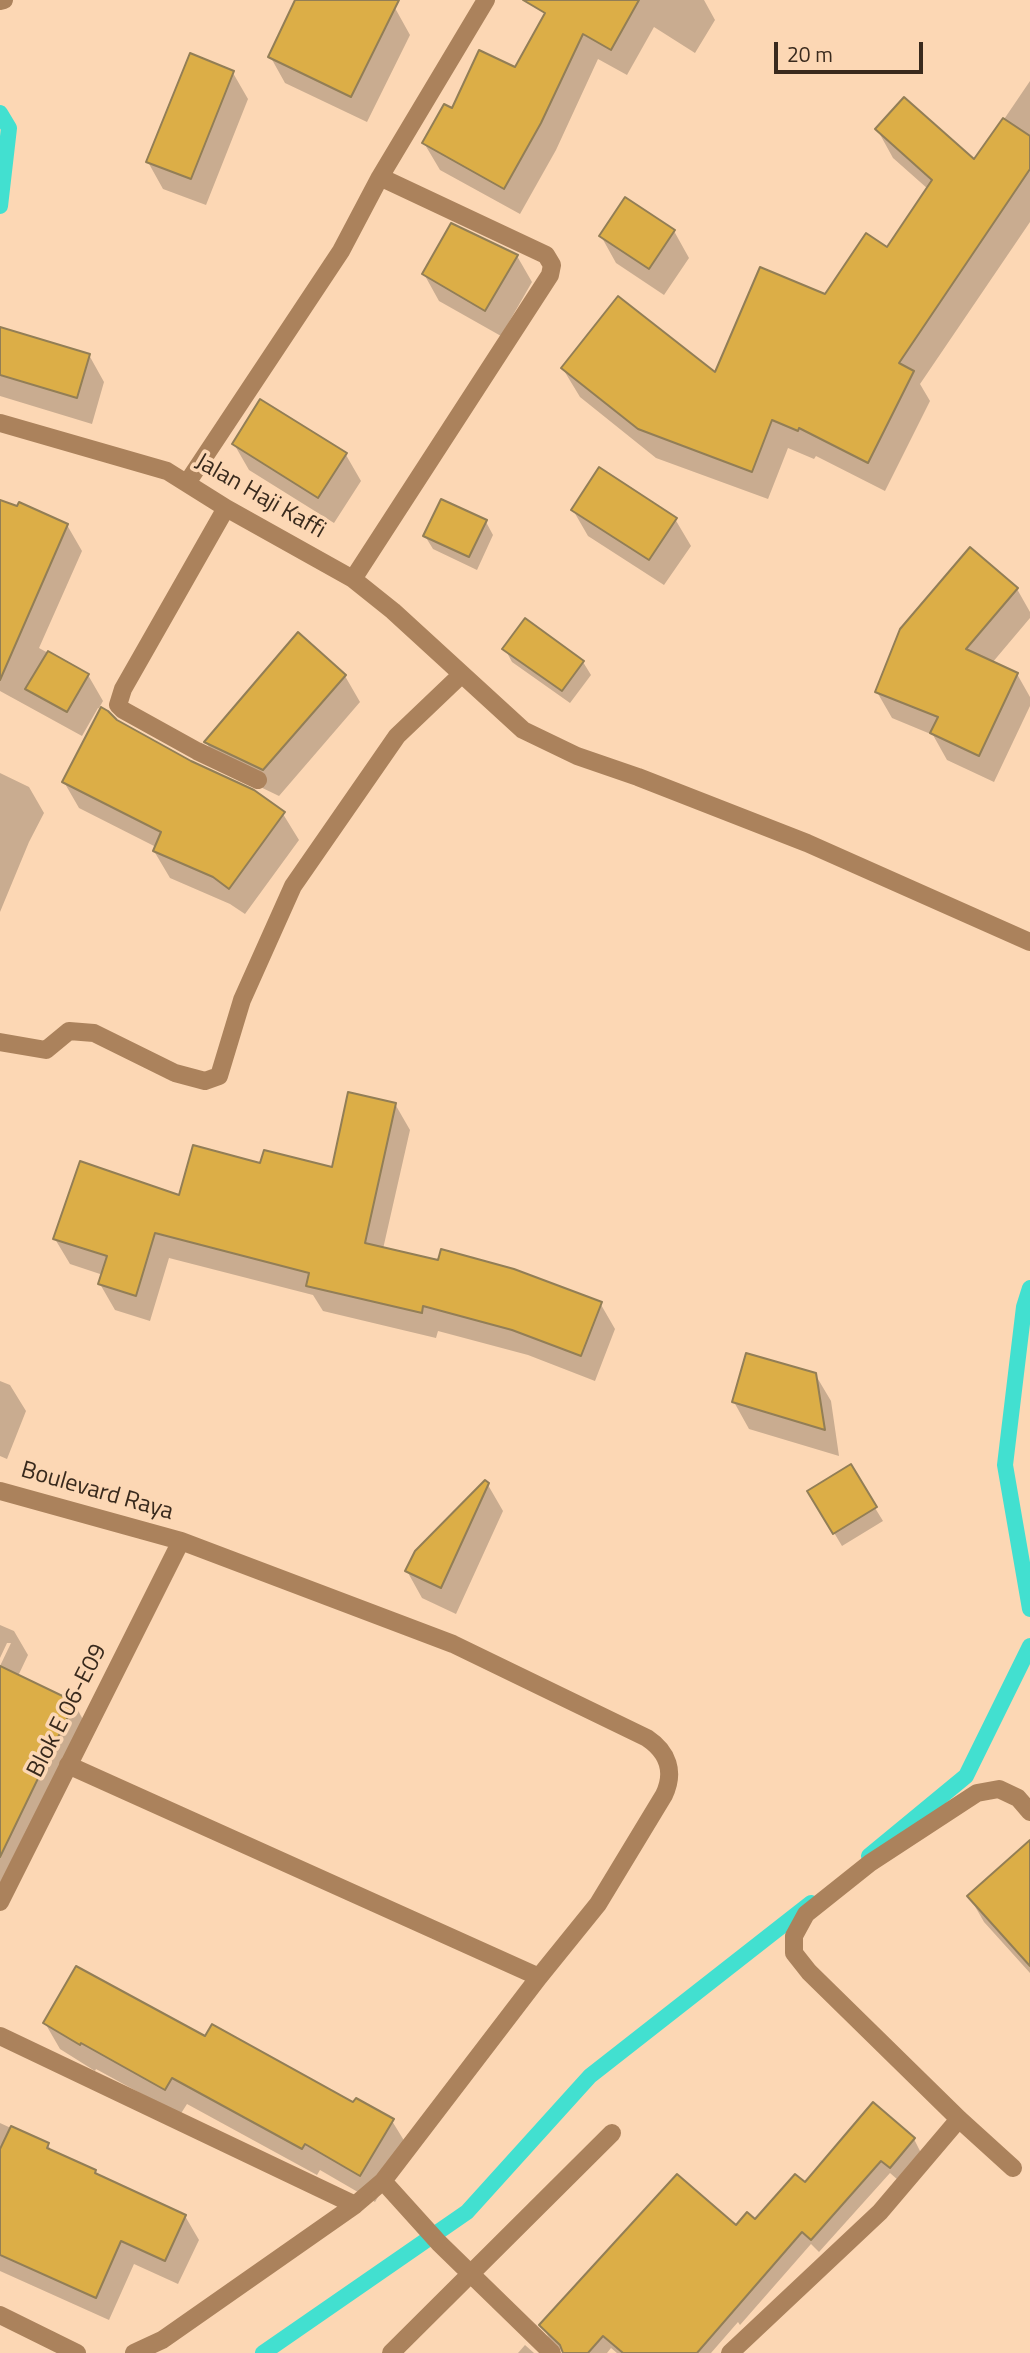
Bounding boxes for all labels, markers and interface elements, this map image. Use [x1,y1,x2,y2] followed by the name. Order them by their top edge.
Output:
[778,28,927,72] scale bar
[787,38,833,70] text: 20 m
[190,448,330,546] street label: Jalan Haji Kaffi
[18,1457,176,1527] street label: Boulevard Raya
[22,1639,114,1783] street label: Blok E 06-E09

